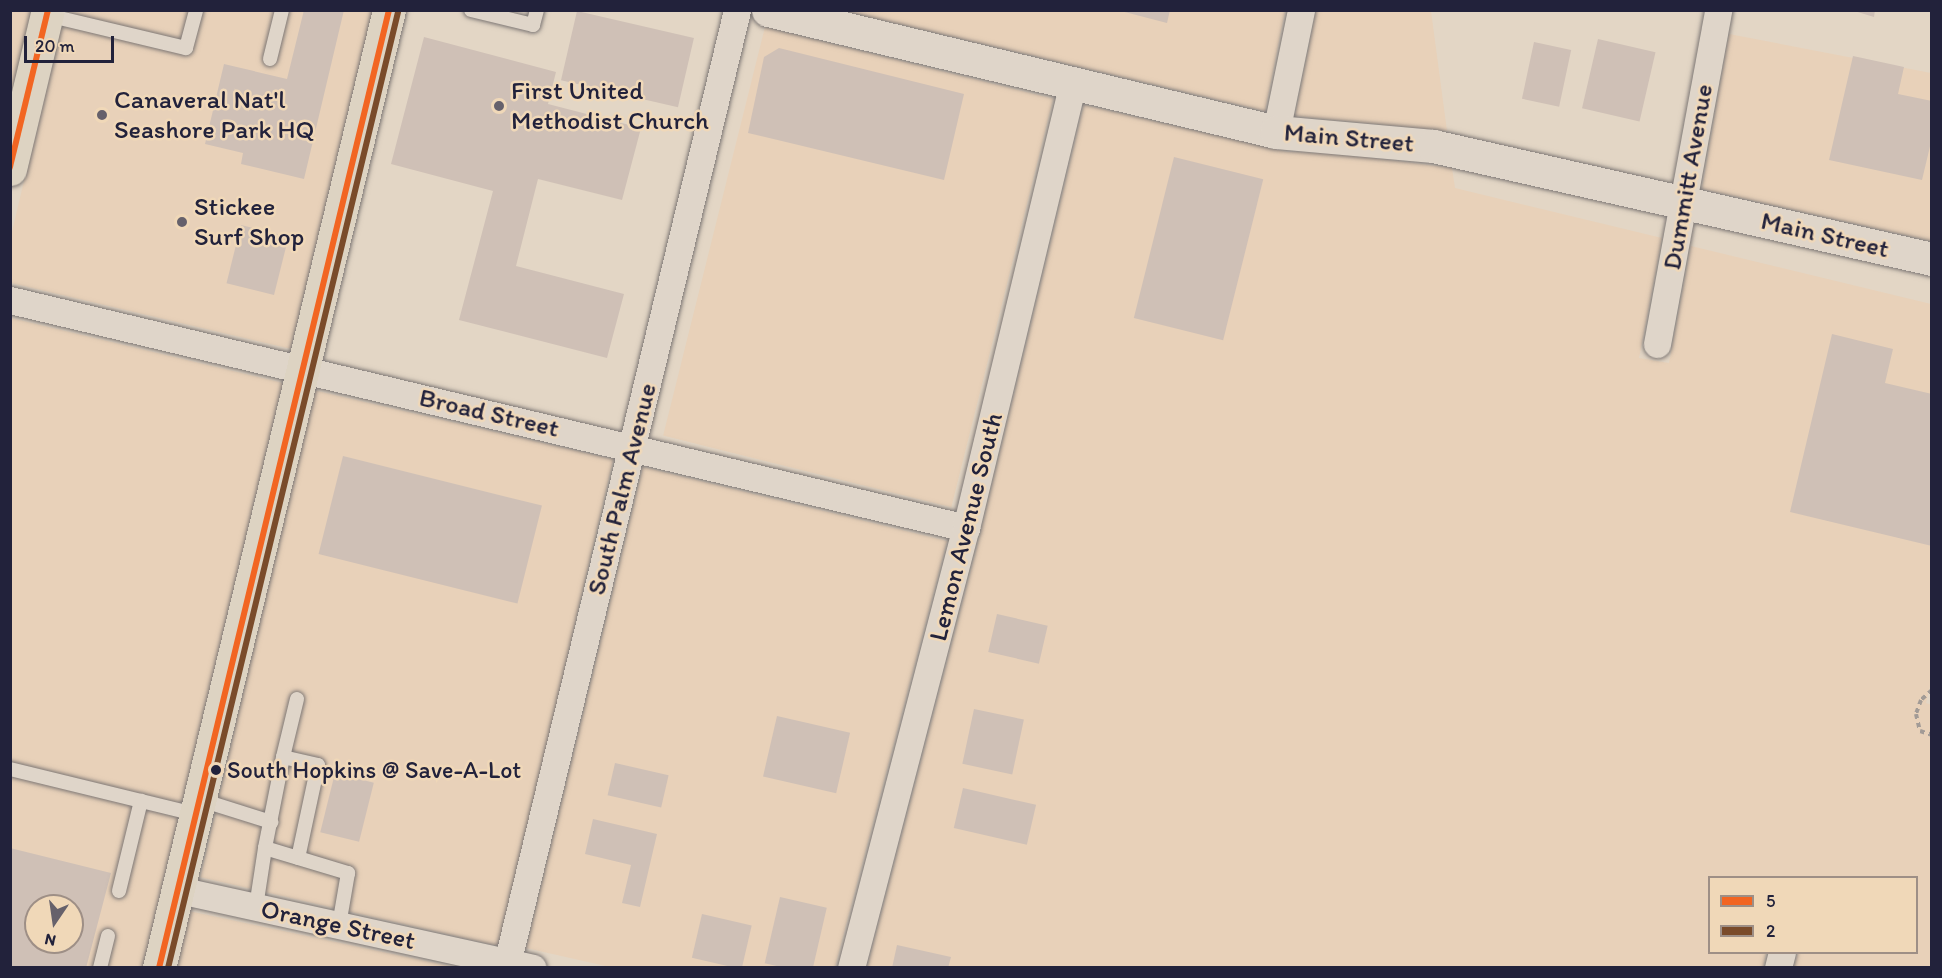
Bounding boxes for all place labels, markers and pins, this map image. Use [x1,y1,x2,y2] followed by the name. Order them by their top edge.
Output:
[511,75,709,136] place label: First United Methodist Church
[114,84,314,146] place label: Canaveral Nat'l Seashore Park HQ
[492,99,506,113] marker: First United Methodist Church
[95,108,109,122] marker: Canaveral Nat'l Seashore Park HQ
[194,191,304,252] place label: Stickee Surf Shop
[175,215,189,229] marker: Stickee Surf Shop
[227,756,522,784] place label: South Hopkins @ Save-A-Lot
[210,764,222,776] marker: South Hopkins @ Save-A-Lot

